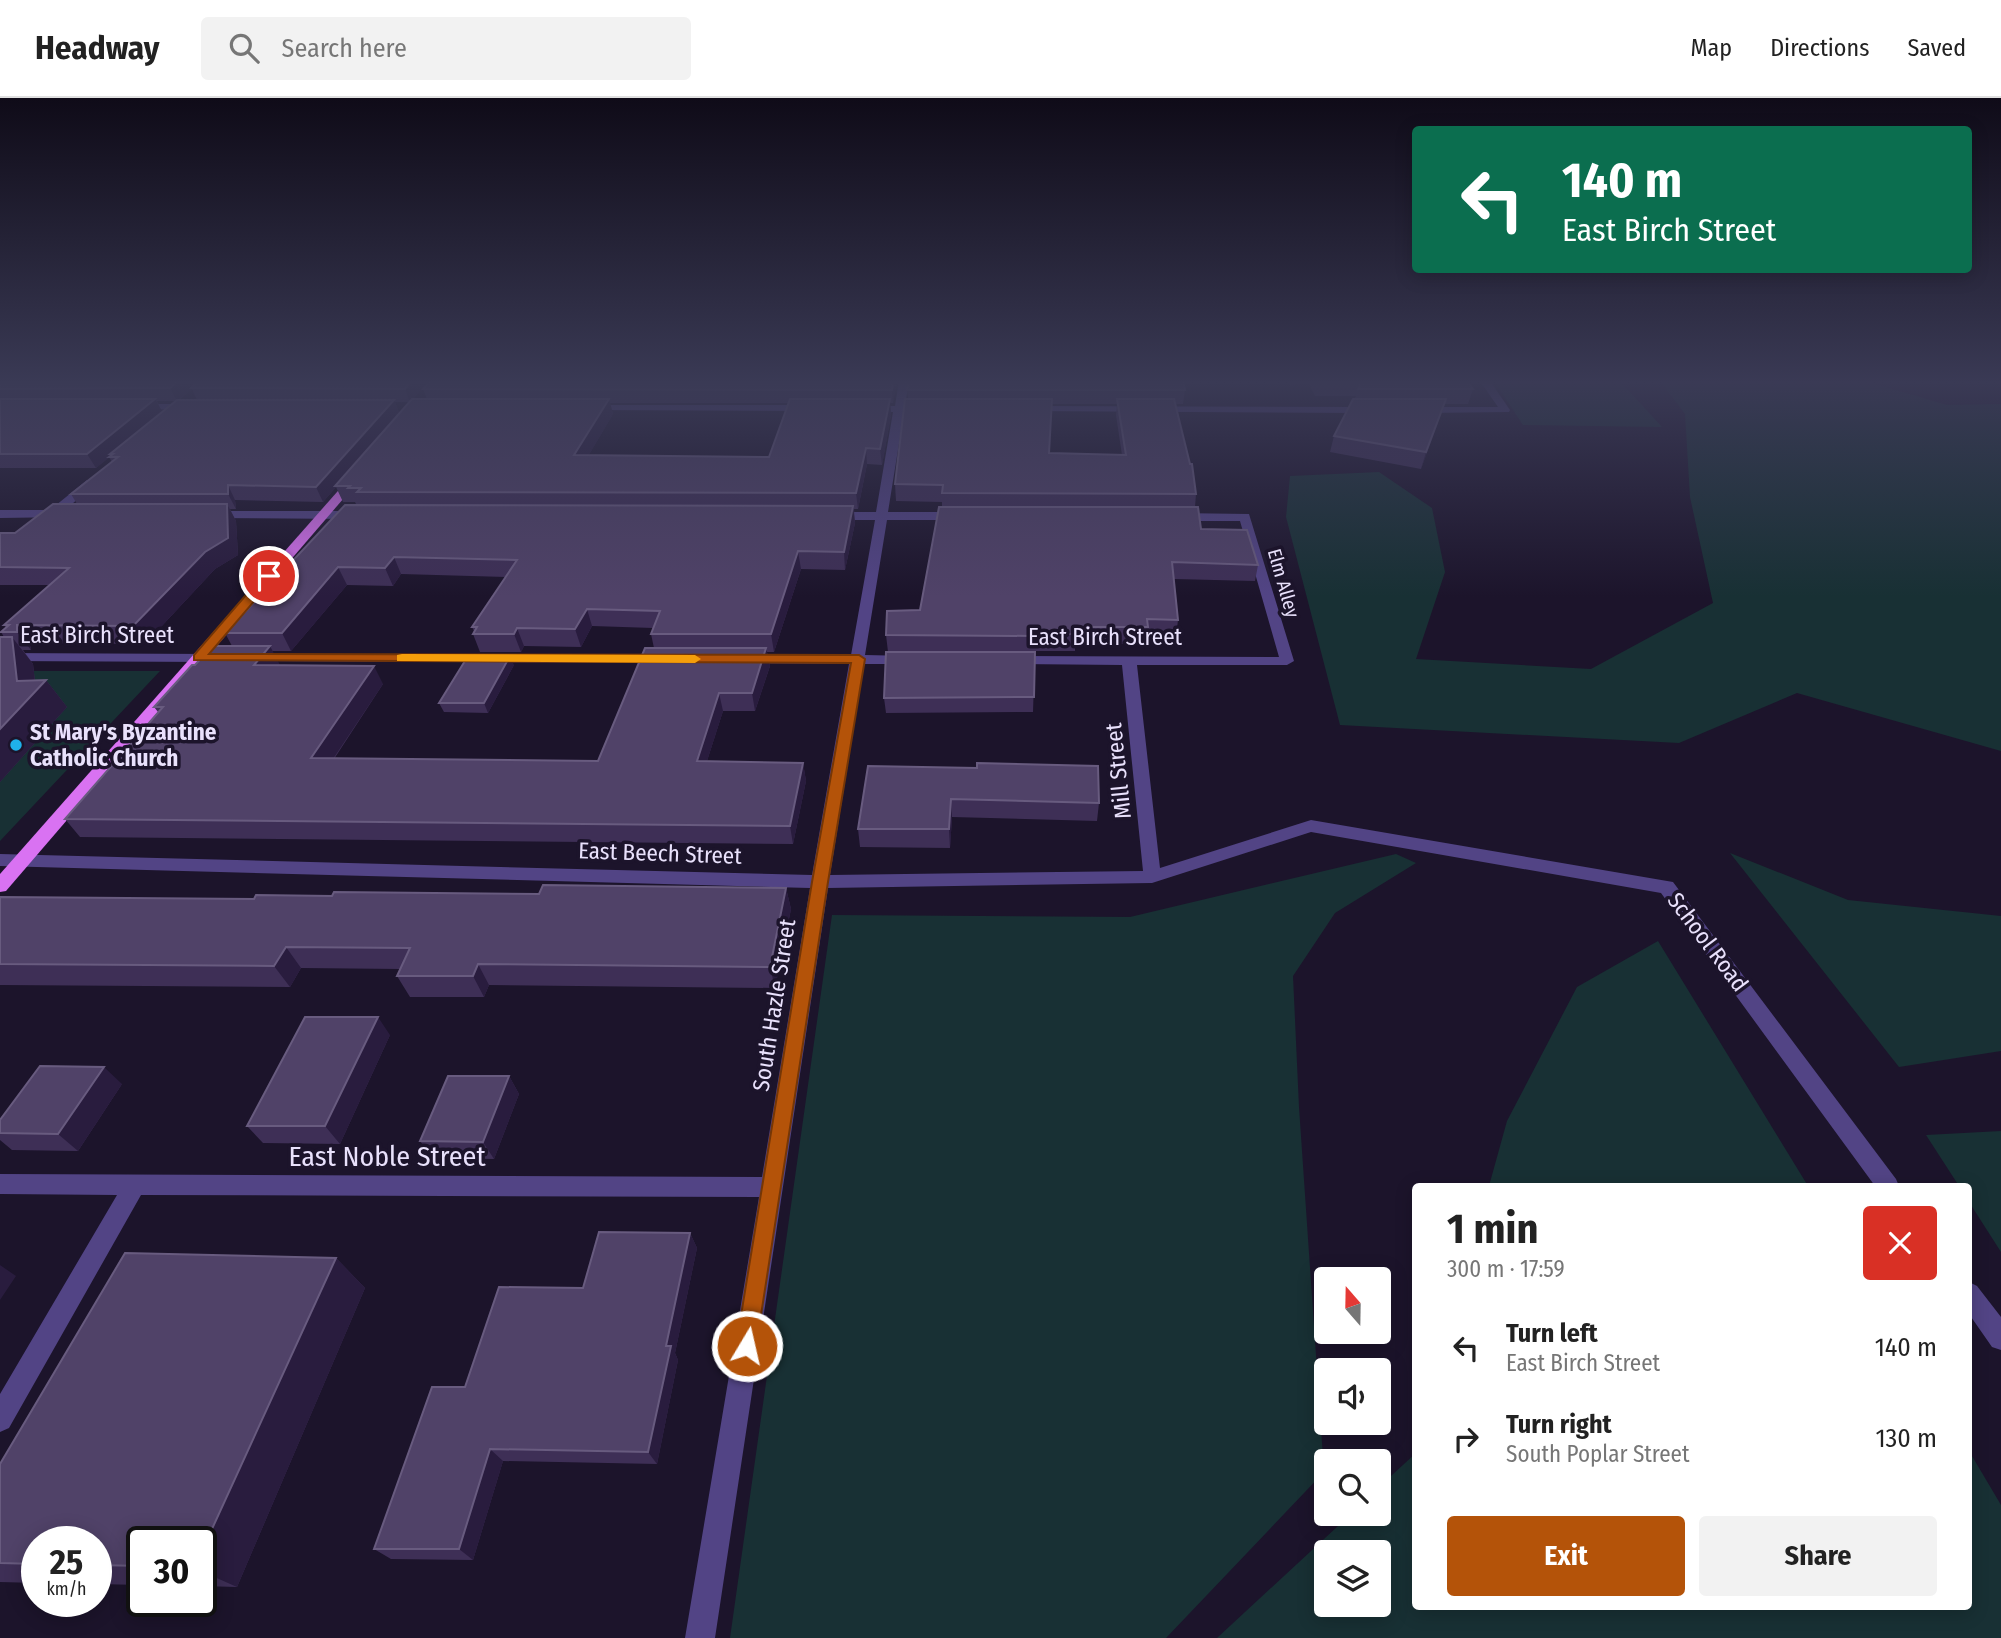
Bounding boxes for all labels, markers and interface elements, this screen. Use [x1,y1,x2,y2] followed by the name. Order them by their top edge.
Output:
[201,17,691,80] search box
[35,28,159,68] text: Headway
[225,29,263,67] icon: search
[281,33,407,64] text: Search here
[1691,34,1732,62] text: Map
[1770,34,1869,62] text: Directions
[1907,34,1966,62] text: Saved
[1562,151,1682,210] text: 140 m
[1447,154,1538,245] icon: left
[1562,211,1776,249] text: East Birch Street
[239,546,299,606] pin
[1263,546,1304,621] street label: Elm Alley
[250,557,288,595] icon: arrive
[20,621,175,649] street label: East Birch Street
[1028,623,1183,651] street label: East Birch Street
[30,718,217,772] place label: St Mary's Byzantine Catholic Church
[1099,721,1137,820] street label: Mill Street
[8,737,24,753] marker: St Mary's Byzantine Catholic Church
[578,836,743,870] street label: East Beech Street
[1662,887,1754,997] street label: School Road
[747,916,802,1093] street label: South Hazle Street
[288,1140,486,1173] street label: East Noble Street
[1447,1204,1538,1254] text: 1 min
[1863,1206,1937,1280] button: close
[1447,1255,1565,1283] text: 300 m · 17:59
[1314,1267,1391,1344] north arrow
[1314,1267,1391,1617] map controls
[710,1309,784,1383] position arrow
[1506,1318,1598,1349] text: Turn left
[1447,1329,1485,1367] icon: left
[1875,1332,1937,1363] text: 140 m
[1506,1349,1660,1377] text: East Birch Street
[1314,1358,1391,1435] button: sound
[1506,1409,1612,1440] text: Turn right
[1447,1420,1485,1458] icon: right
[1875,1423,1937,1454] text: 130 m
[1506,1440,1689,1468] text: South Poplar Street
[1314,1449,1391,1526] button: search
[1447,1516,1685,1596] button: Exit
[1699,1516,1937,1596] button: Share
[126,1526,217,1617] speed limit sign: 30
[1314,1540,1391,1617] button: layers
[50,1541,83,1583] text: 25
[46,1578,87,1600] text: km/h

